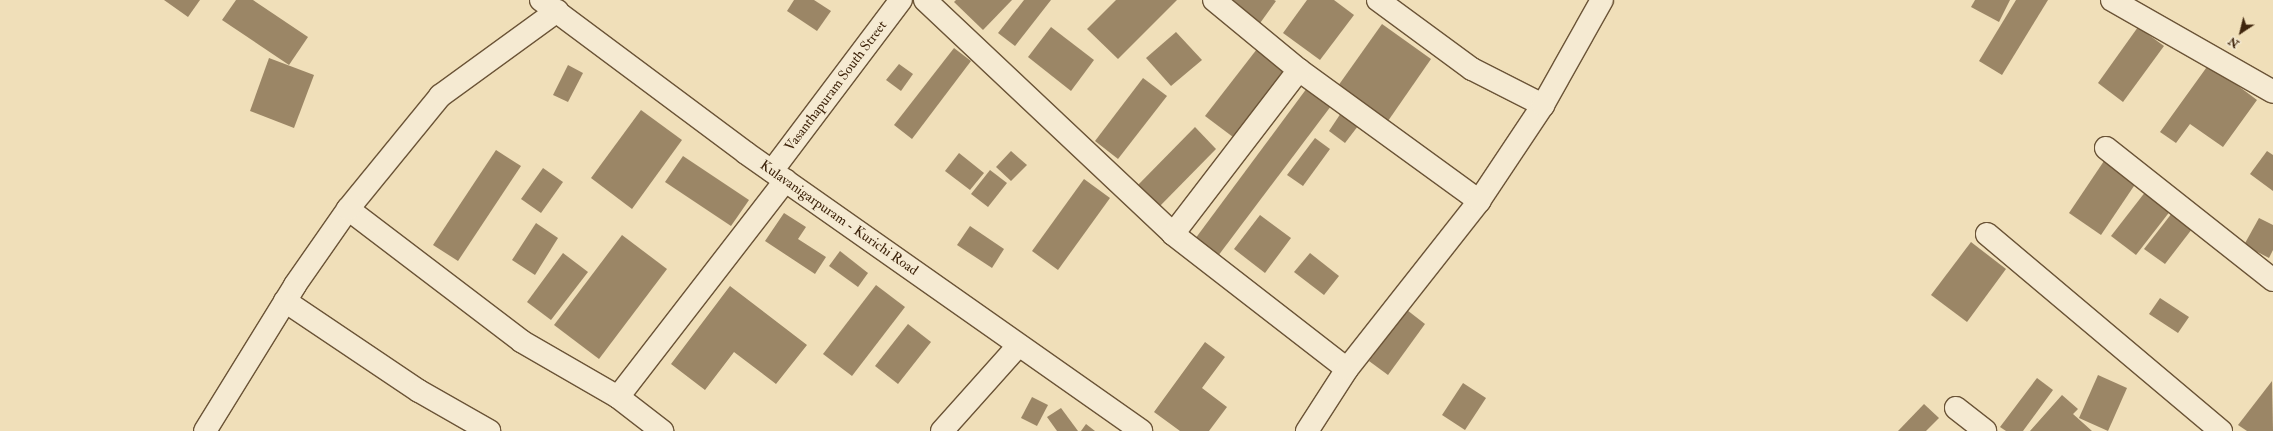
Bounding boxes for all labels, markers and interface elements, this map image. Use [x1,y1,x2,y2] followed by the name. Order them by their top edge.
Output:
[2221,12,2261,52] north arrow
[781,17,891,155] street label: Vasanthapuram South Street
[2226,34,2242,50] text: N
[757,157,921,279] street label: Kulavanigarpuram - Kurichi Road

